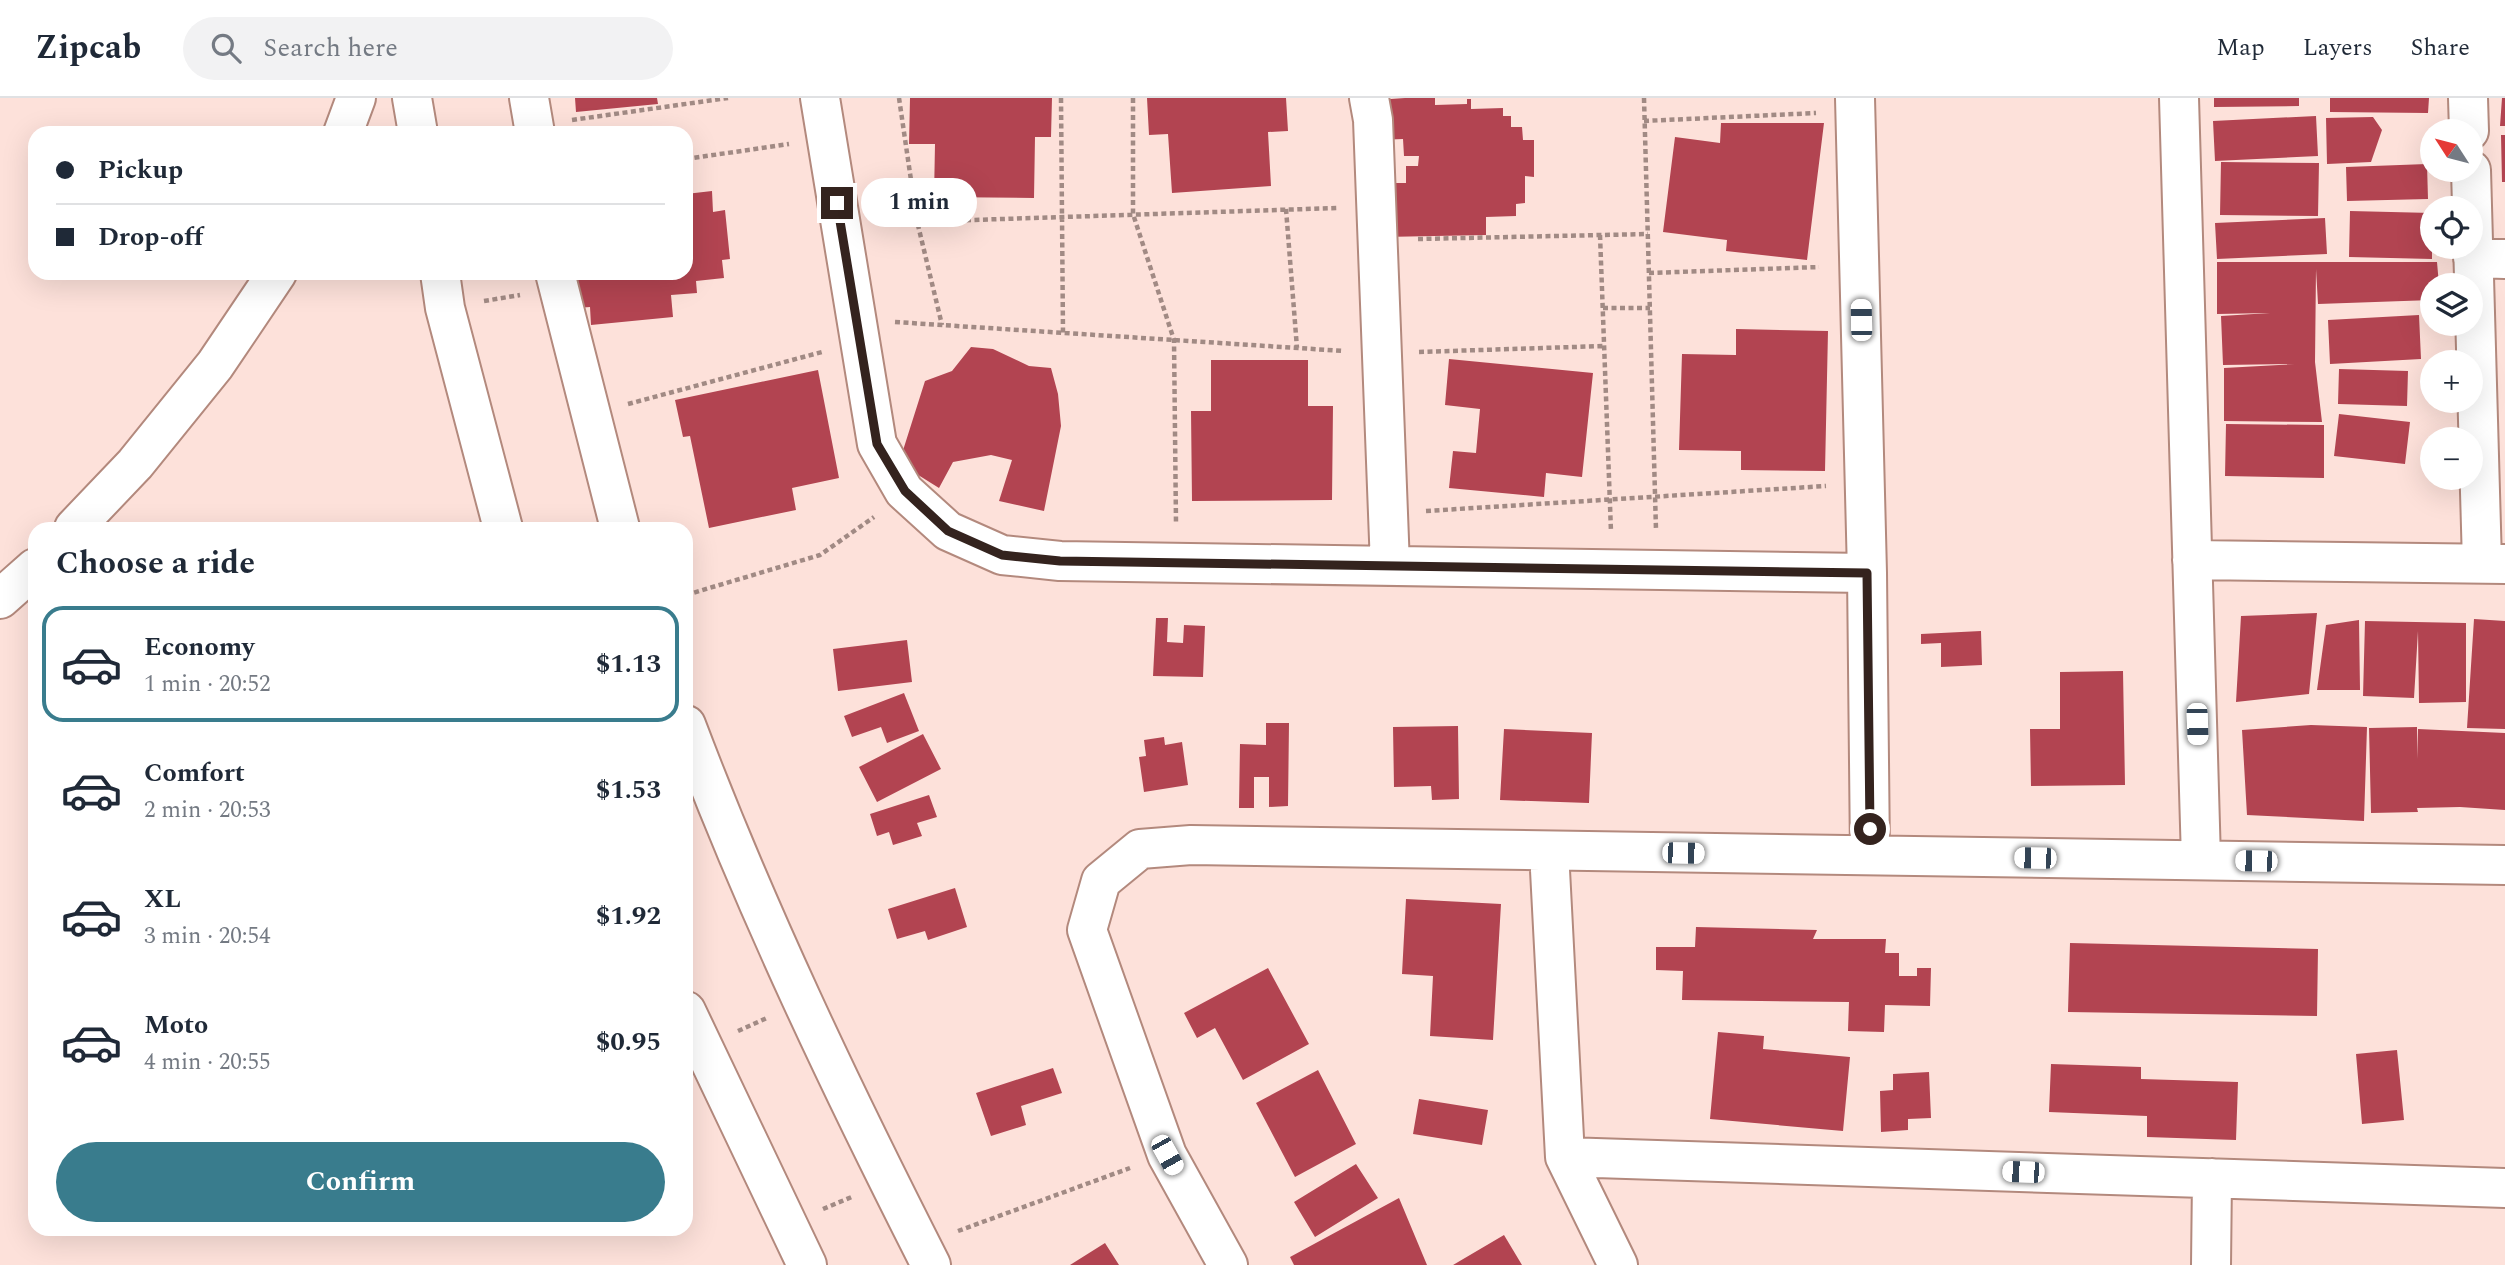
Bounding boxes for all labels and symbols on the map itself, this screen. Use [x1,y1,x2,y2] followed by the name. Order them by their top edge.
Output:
[2420,119,2483,182] north arrow
[862,178,977,228] callout: 1 min
[821,187,853,219] route end
[1851,299,1872,341] car
[2186,703,2209,745] car
[1854,813,1886,845] route start
[1662,842,1705,864] car
[2014,847,2057,869] car
[2235,850,2278,872] car
[1148,1132,1187,1178] car
[2002,1161,2045,1183] car

